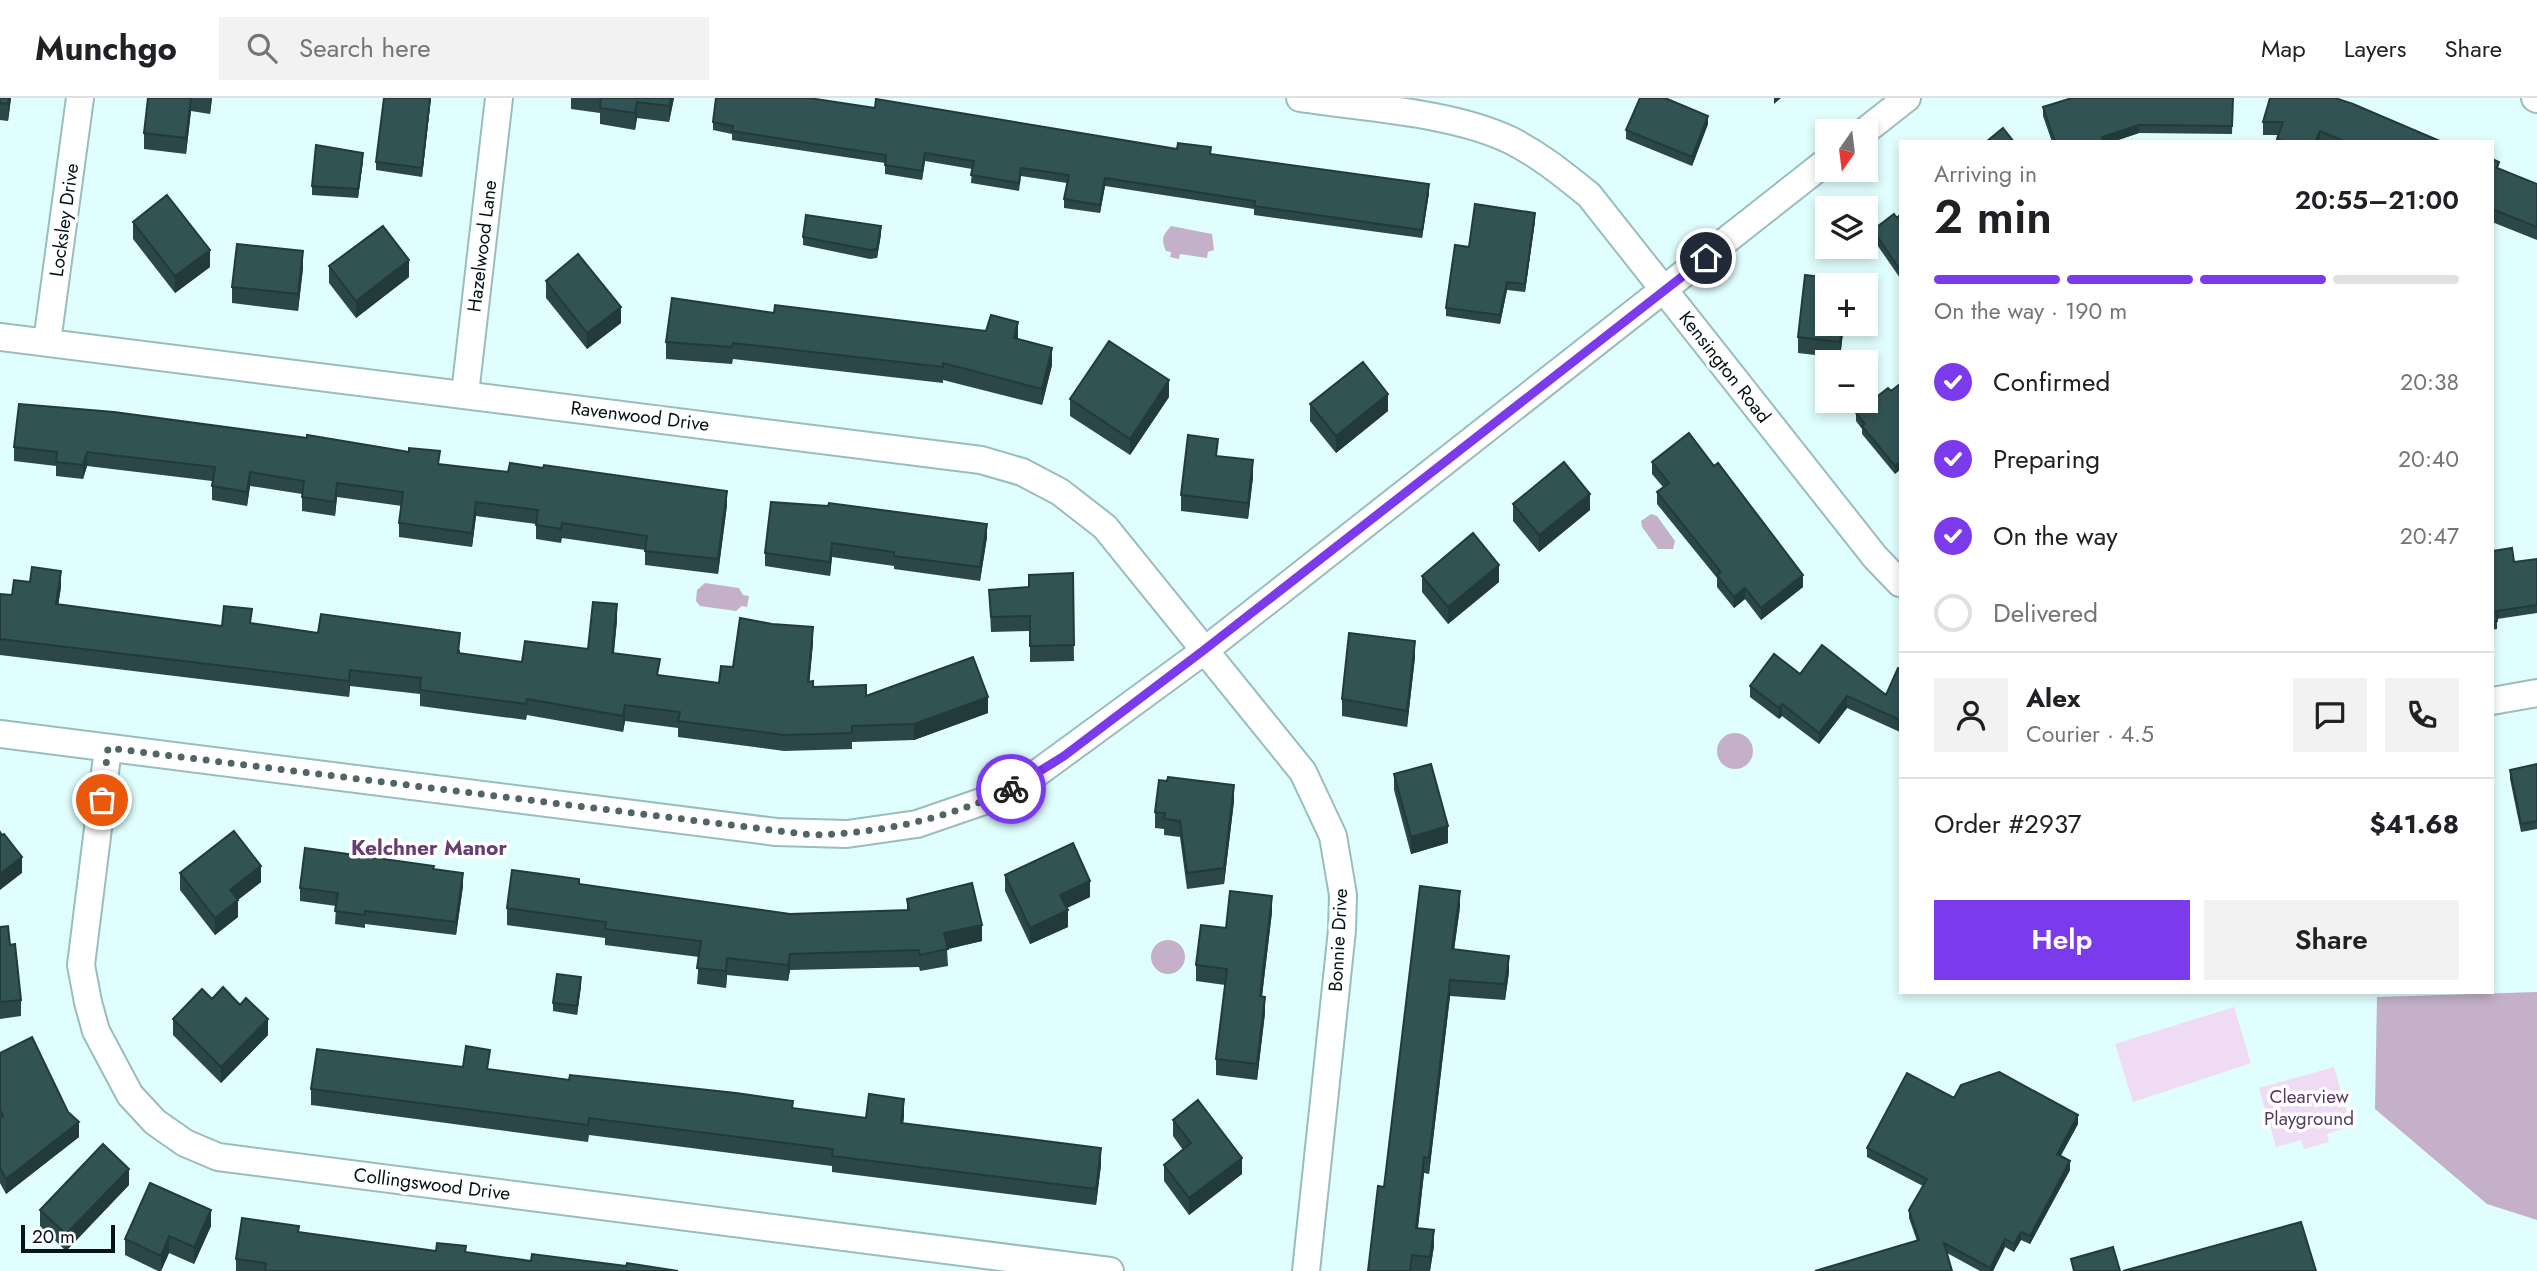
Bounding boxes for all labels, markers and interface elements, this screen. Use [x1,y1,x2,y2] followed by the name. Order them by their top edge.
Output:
[219,17,709,80] search box
[35,25,177,72] text: Munchgo
[243,29,281,67] icon: search
[299,29,431,67] text: Search here
[2261,31,2306,66] text: Map
[2344,31,2406,66] text: Layers
[2444,31,2502,66] text: Share
[1815,119,1878,182] north arrow
[1815,119,1878,413] map controls
[1934,157,2037,191] text: Arriving in
[43,161,85,278] street label: Locksley Drive
[461,178,504,314] street label: Hazelwood Lane
[2295,181,2459,219] text: 20:55–21:00
[1934,184,2052,250] text: 2 min
[1815,196,1878,259] button: layers
[1676,228,1736,288] pin
[1687,239,1725,277] icon: home
[1815,273,1878,336] button: +
[1934,294,2127,328] text: On the way · 190 m
[1673,306,1777,428] street label: Kensington Road
[1815,350,1878,413] button: −
[1934,363,1972,401] icon: check
[1993,363,2110,401] text: Confirmed
[2400,365,2459,399] text: 20:38
[569,394,711,438] street label: Ravenwood Drive
[1934,440,1972,478] icon: check
[1993,440,2100,478] text: Preparing
[2398,442,2459,476] text: 20:40
[1934,517,1972,555] icon: check
[1993,517,2118,555] text: On the way
[2400,519,2459,553] text: 20:47
[1993,594,2098,632] text: Delivered
[1934,678,2008,752] button: person
[2293,678,2367,752] button: chat
[2385,678,2459,752] button: phone
[2026,679,2080,717] text: Alex
[2026,717,2154,751] text: Courier · 4.5
[976,754,1046,824] courier
[72,770,132,830] pin
[992,770,1030,808] icon: bike
[83,781,121,819] icon: bag
[1934,805,2081,843] text: Order #2937
[2369,805,2459,843] text: $41.68
[351,833,507,863] district label: Kelchner Manor
[1322,887,1354,992] street label: Bonnie Drive
[1934,900,2190,980] button: Help
[2204,900,2459,980] button: Share
[2264,1083,2354,1132] park label: Clearview Playground
[352,1161,512,1207] street label: Collingswood Drive
[21,1222,116,1254] scale bar
[32,1223,75,1250] text: 20 m

